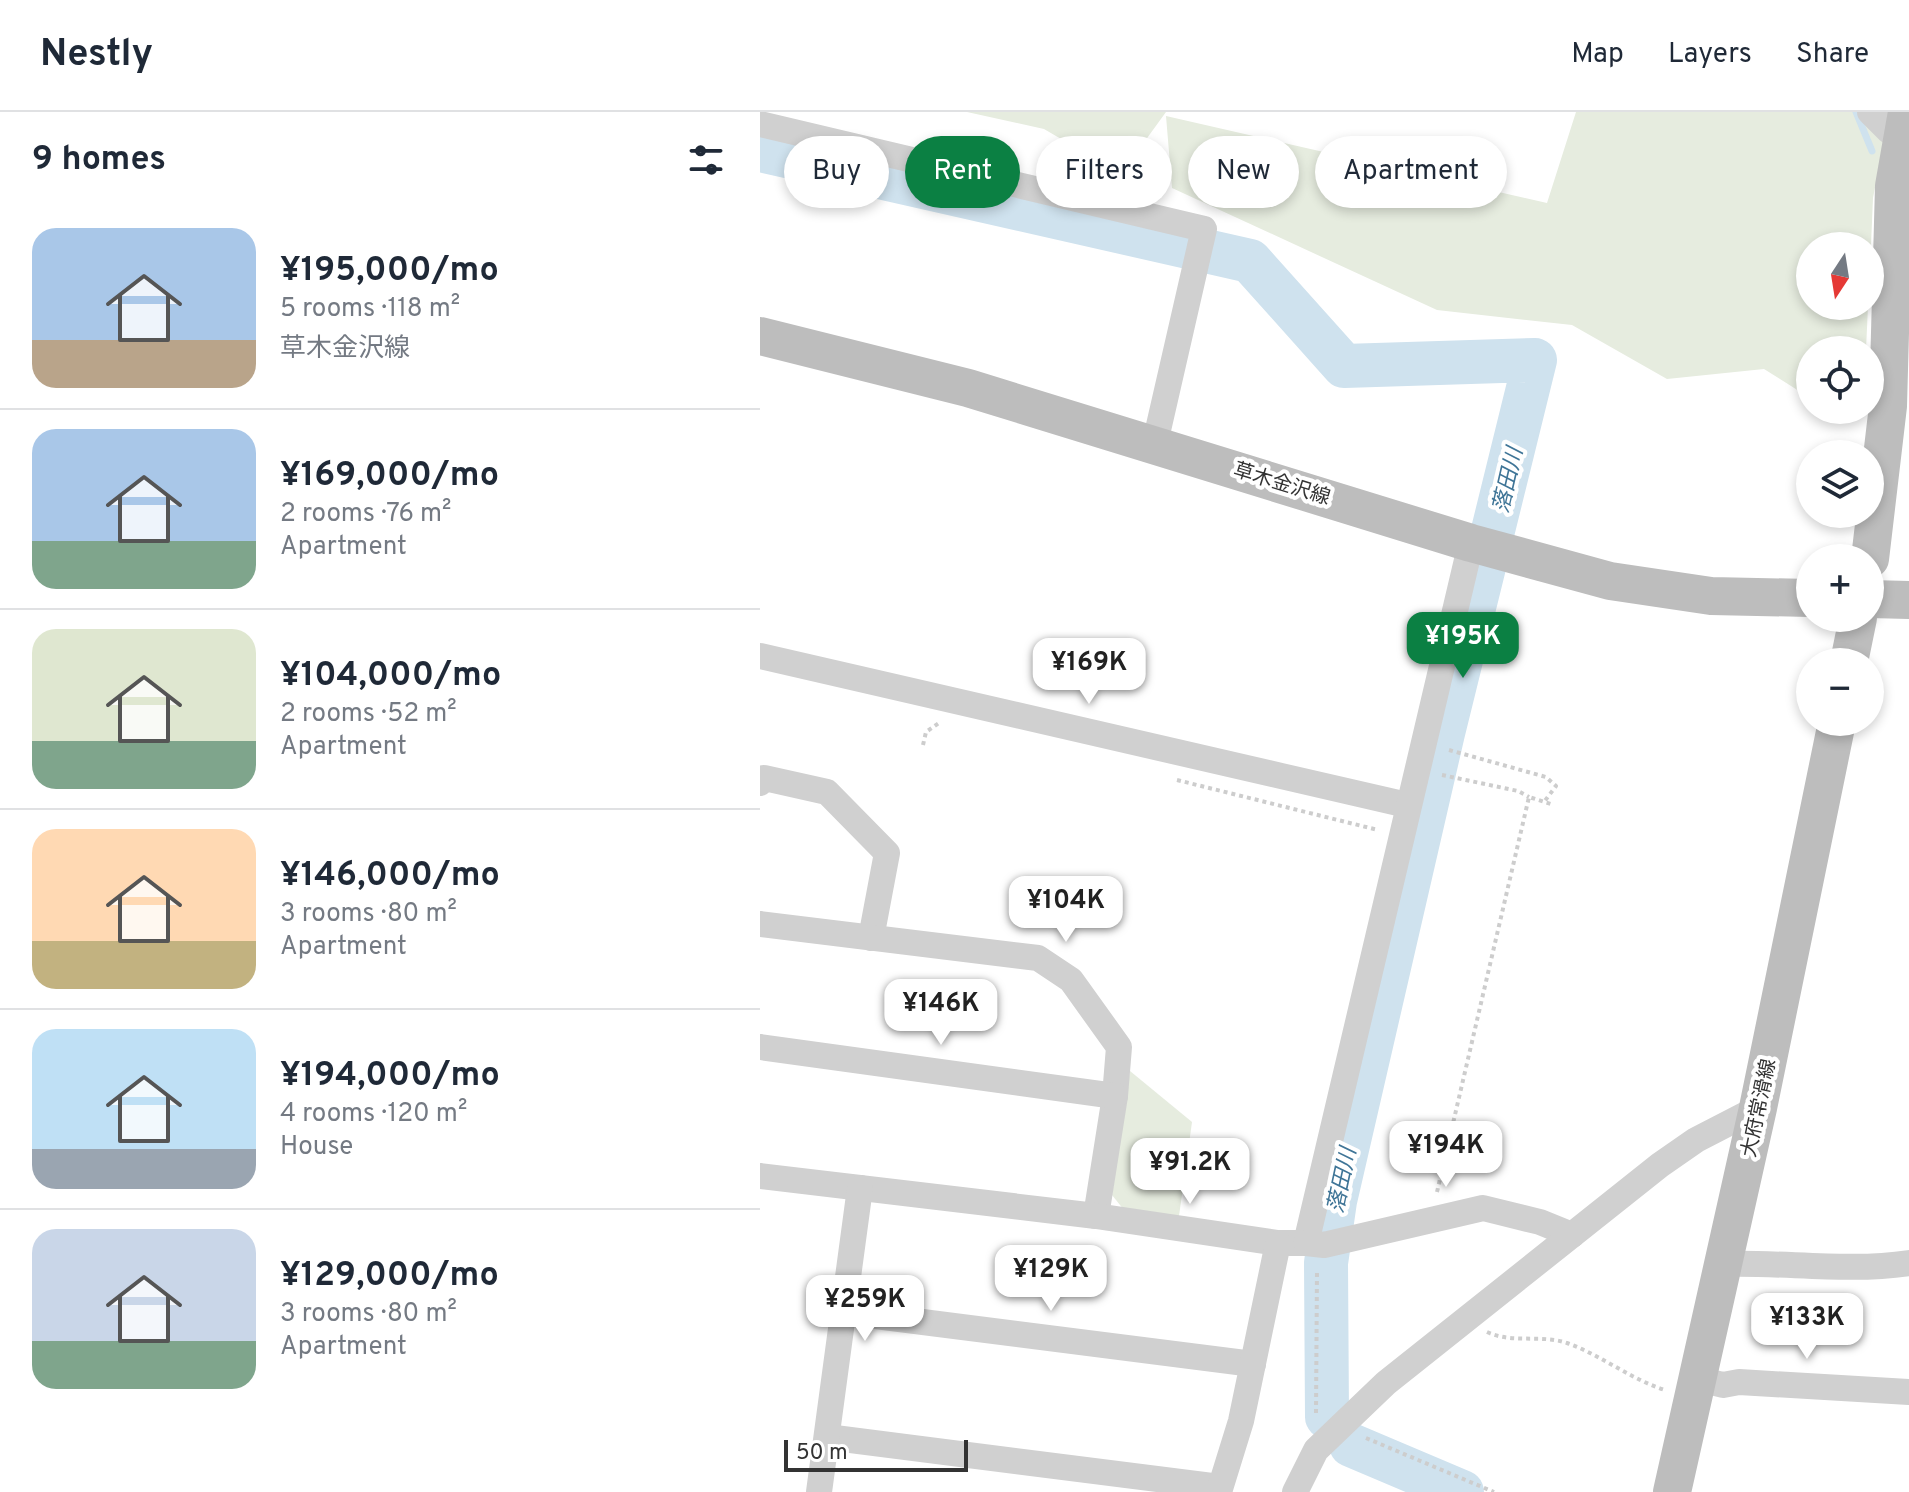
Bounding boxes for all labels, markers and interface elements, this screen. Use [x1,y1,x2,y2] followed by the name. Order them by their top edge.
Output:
[40,31,153,80] text: Nestly
[1571,37,1624,73] text: Map
[1668,37,1752,73] text: Layers
[1796,37,1869,73] text: Share
[784,136,889,208] chip: Buy
[905,136,1020,208] chip: Rent
[1036,136,1172,208] chip: Filters
[1188,136,1299,208] chip: New
[1315,136,1507,208] chip: Apartment
[684,138,728,182] icon: filters
[32,139,166,182] text: 9 homes
[1796,232,1884,320] north arrow
[1796,232,1884,736] map controls
[280,250,499,293] text: ¥195,000/mo
[96,260,192,356] icon: home
[280,293,460,326] text: 5 rooms · 118 m²
[280,333,410,366] text: 草木金沢線
[1796,336,1884,424] button: locate
[1796,440,1884,528] button: layers
[1489,443,1530,516] water label: 落田川
[280,455,499,498] text: ¥169,000/mo
[1230,458,1333,512] street label: 草木金沢線
[96,461,192,557] icon: home
[280,498,452,531] text: 2 rooms · 76 m²
[280,531,407,564] text: Apartment
[1796,544,1884,632] button: +
[1407,612,1519,680] pin: ¥195K
[1425,621,1501,654] text: ¥195K
[1033,638,1145,706] pin: ¥169K
[1051,647,1127,680] text: ¥169K
[1796,648,1884,736] button: −
[280,655,501,698] text: ¥104,000/mo
[96,661,192,757] icon: home
[280,698,457,731] text: 2 rooms · 52 m²
[280,731,407,764] text: Apartment
[280,855,500,898] text: ¥146,000/mo
[96,861,192,957] icon: home
[1010,876,1122,944] pin: ¥104K
[1027,885,1105,918] text: ¥104K
[280,898,457,931] text: 3 rooms · 80 m²
[280,931,407,964] text: Apartment
[885,979,997,1047] pin: ¥146K
[902,988,980,1021] text: ¥146K
[280,1055,500,1098] text: ¥194,000/mo
[1737,1057,1783,1160] street label: 大府常滑線
[96,1061,192,1157] icon: home
[280,1098,467,1131] text: 4 rooms · 120 m²
[1390,1121,1502,1189] pin: ¥194K
[1407,1130,1485,1163] text: ¥194K
[280,1131,353,1164] text: House
[1125,1138,1255,1206] pin: ¥91.2K
[1323,1143,1364,1216] water label: 落田川
[1149,1147,1231,1180] text: ¥91.2K
[995,1245,1107,1313] pin: ¥129K
[1013,1254,1089,1287] text: ¥129K
[280,1255,499,1298] text: ¥129,000/mo
[96,1261,192,1357] icon: home
[809,1275,921,1343] pin: ¥259K
[824,1284,906,1317] text: ¥259K
[1751,1293,1863,1361] pin: ¥133K
[280,1298,457,1331] text: 3 rooms · 80 m²
[1769,1302,1845,1335] text: ¥133K
[280,1331,407,1364] text: Apartment
[784,1436,968,1472] scale bar
[796,1440,848,1467] text: 50 m

